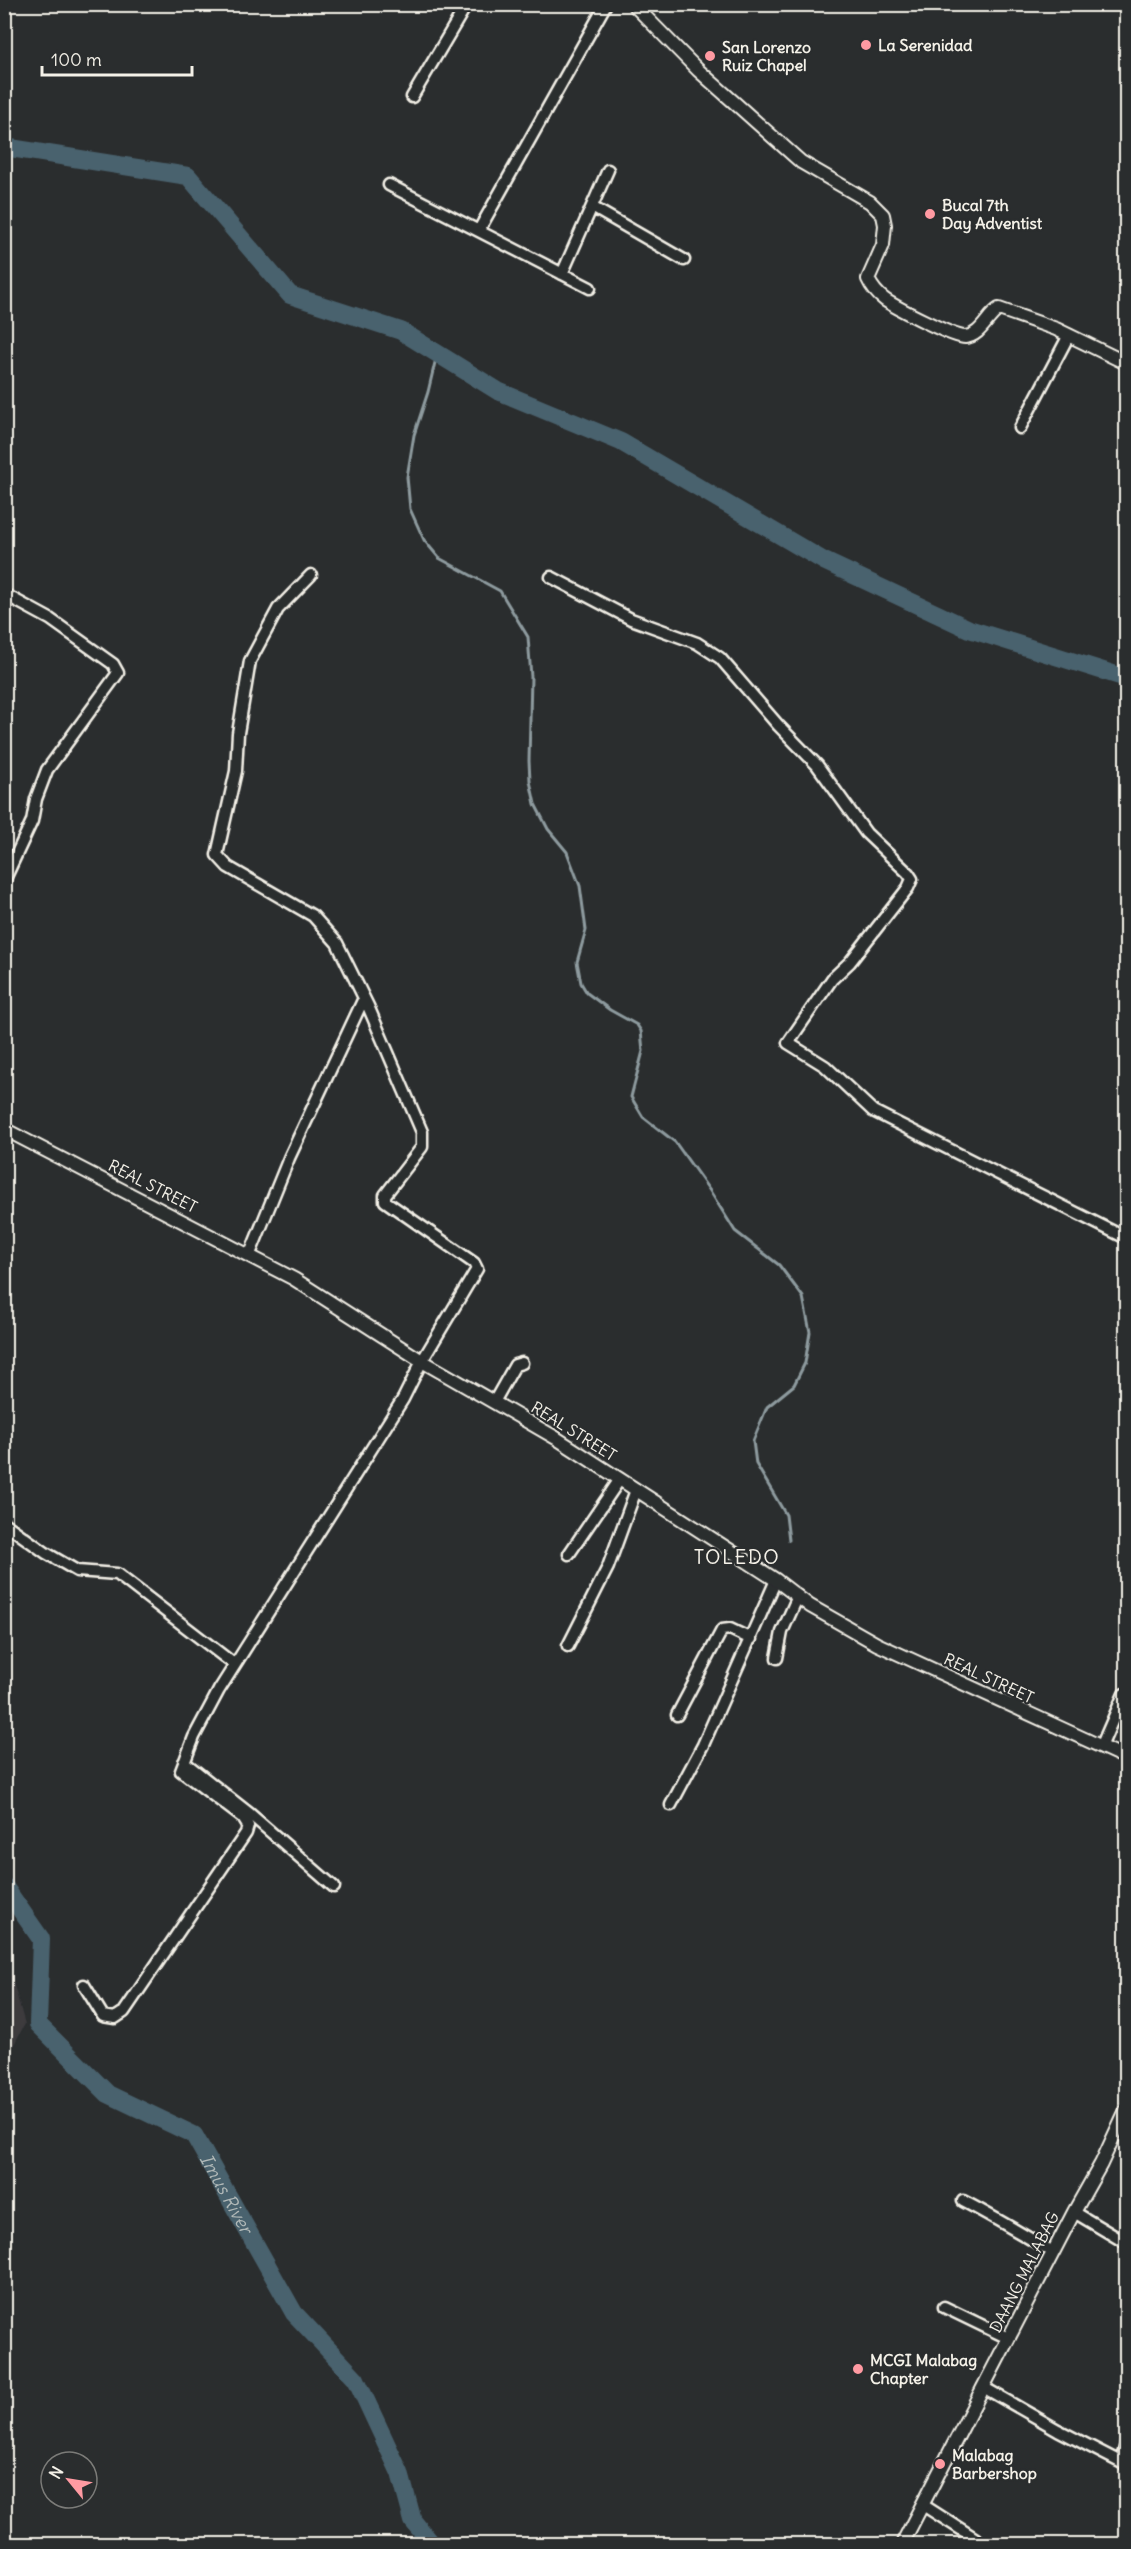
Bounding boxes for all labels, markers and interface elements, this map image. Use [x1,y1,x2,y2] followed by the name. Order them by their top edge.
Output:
[878,35,973,55] place label: La Serenidad
[722,37,811,76] place label: San Lorenzo Ruiz Chapel
[859,38,873,52] marker: La Serenidad
[42,39,192,77] scale bar
[51,48,102,71] text: 100 m
[703,49,717,63] marker: San Lorenzo Ruiz Chapel
[942,195,1043,234] place label: Bucal 7th Day Adventist
[923,207,937,221] marker: Bucal 7th Day Adventist
[105,1155,201,1217] street label: REAL STREET
[528,1397,620,1465] street label: REAL STREET
[694,1544,780,1569] district label: TOLEDO
[941,1648,1037,1708] street label: REAL STREET
[195,2150,260,2240] water label: Imus River
[985,2208,1063,2336] street label: DAANG MALABAG
[870,2350,977,2389] place label: MCGI Malabag Chapter
[851,2362,865,2376] marker: MCGI Malabag Chapter
[952,2445,1037,2484] place label: Malabag Barbershop
[39,2450,99,2510] north arrow
[933,2457,947,2471] marker: Malabag Barbershop
[45,2463,67,2482] text: N

